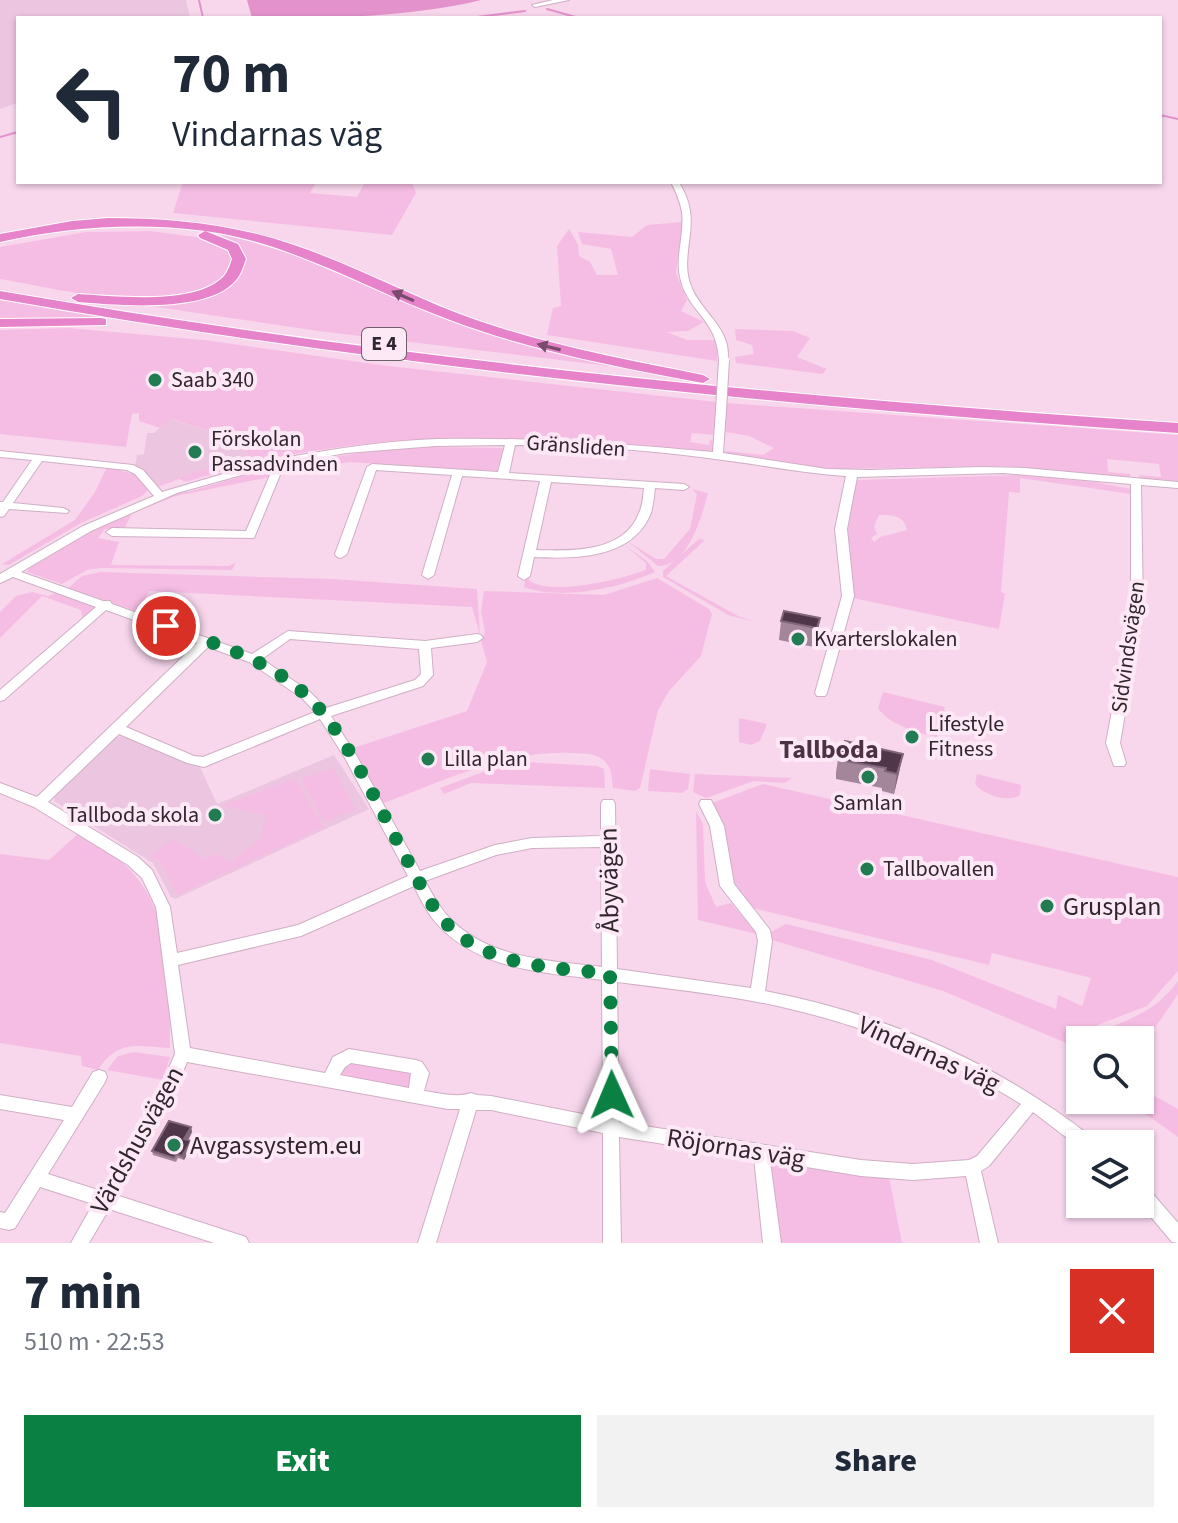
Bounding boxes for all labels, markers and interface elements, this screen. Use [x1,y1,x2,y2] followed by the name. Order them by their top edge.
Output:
[172,35,290,114] text: 70 m
[40,48,144,152] icon: left
[172,109,382,160] text: Vindarnas väg
[392,290,415,303] one-way arrow
[362,328,406,360] road number: E 4
[536,340,561,352] one-way arrow
[171,364,254,396] place label: Saab 340
[146,371,164,389] marker: Saab 340
[211,423,338,480] place label: Förskolan Passadvinden
[525,427,627,465] street label: Gränsliden
[186,443,204,461] marker: Förskolan Passadvinden
[1103,579,1153,715] street label: Sidvindsvägen
[132,592,200,660] pin
[144,604,188,648] icon: arrive
[814,623,958,655] place label: Kvarterslokalen
[789,630,807,648] marker: Kvarterslokalen
[928,708,1004,765] place label: Lifestyle Fitness
[903,728,921,746] marker: Lifestyle Fitness
[779,731,879,768] district label: Tallboda
[444,743,528,775] place label: Lilla plan
[419,750,437,768] marker: Lilla plan
[859,768,877,786] marker: Samlan
[833,787,903,819] place label: Samlan
[66,799,199,831] place label: Tallboda skola
[206,806,224,824] marker: Tallboda skola
[590,827,628,933] street label: Åbyvägen
[883,853,995,885] place label: Tallbovallen
[858,860,876,878] marker: Tallbovallen
[1063,888,1162,925] place label: Grusplan
[1038,897,1056,915] marker: Grusplan
[852,1006,1006,1102] street label: Vindarnas väg
[1066,1026,1154,1218] map controls
[1066,1026,1154,1114] button: search
[570,1053,654,1137] position arrow
[81,1059,193,1221] street label: Värdshusvägen
[664,1119,808,1177] street label: Röjornas väg
[190,1127,362,1164] place label: Avgassystem.eu
[1066,1130,1154,1218] button: layers
[165,1136,183,1154] marker: Avgassystem.eu
[24,1259,142,1327] text: 7 min
[1070,1269,1154,1353] button: close
[24,1323,165,1360] text: 510 m · 22:53
[24,1415,581,1507] button: Exit
[597,1415,1154,1507] button: Share

